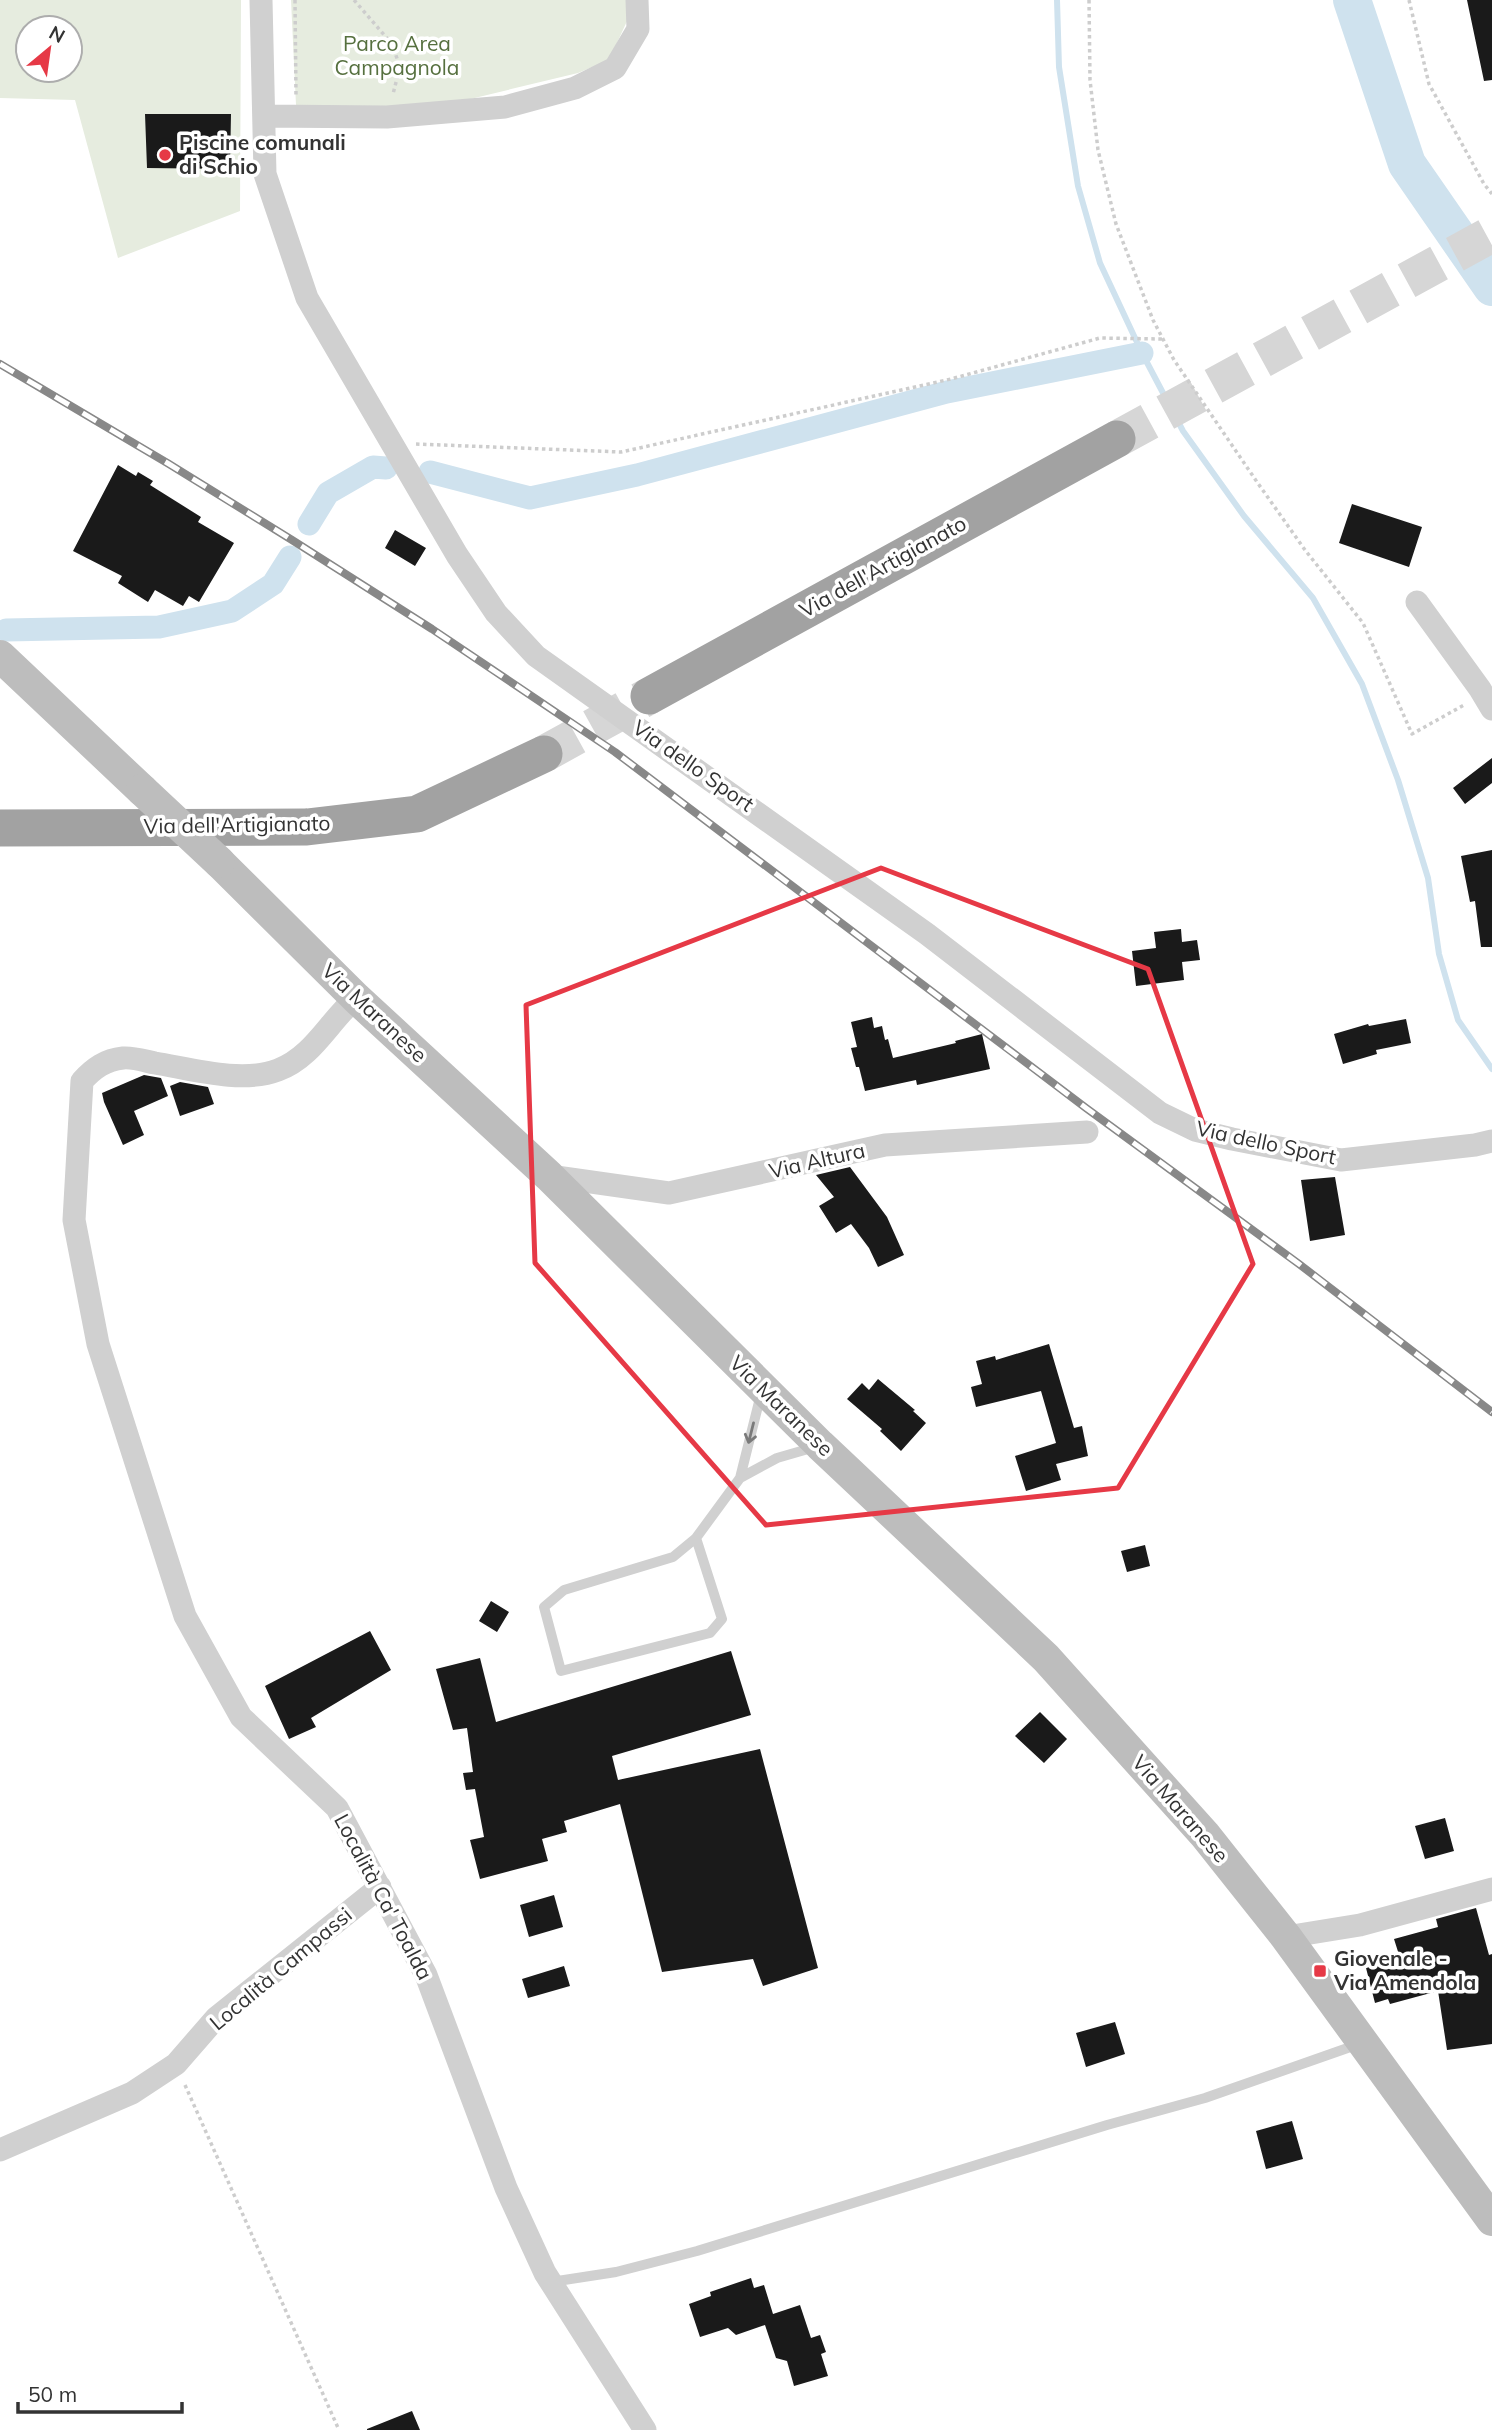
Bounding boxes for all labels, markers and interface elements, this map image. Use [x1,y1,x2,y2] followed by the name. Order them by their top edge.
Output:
[14,14,84,84] north arrow
[45,20,69,48] text: N
[335,30,459,80] park label: Parco Area Campagnola
[179,129,346,179] place label: Piscine comunali di Schio
[157,147,173,163] marker: Piscine comunali di Schio
[795,509,970,623] street label: Via dell'Artigianato
[628,714,759,817] street label: Via dello Sport
[143,809,331,839] street label: Via dell'Artigianato
[317,957,433,1067] street label: Via Maranese
[1194,1114,1339,1170] street label: Via dello Sport
[766,1136,867,1184] street label: Via Altura
[724,1349,839,1461] street label: Via Maranese
[744,1421,757,1444] one-way arrow
[1127,1749,1235,1867] street label: Via Maranese
[329,1809,439,1984] street label: Località Ca' Toalda
[204,1901,357,2035] street label: Località Campassi
[1333,1945,1476,1995] place label: Giovenale - Via Amendola
[1312,1963,1328,1979] marker: Giovenale - Via Amendola
[18,2370,182,2414] scale bar
[28,2381,77,2407] text: 50 m

